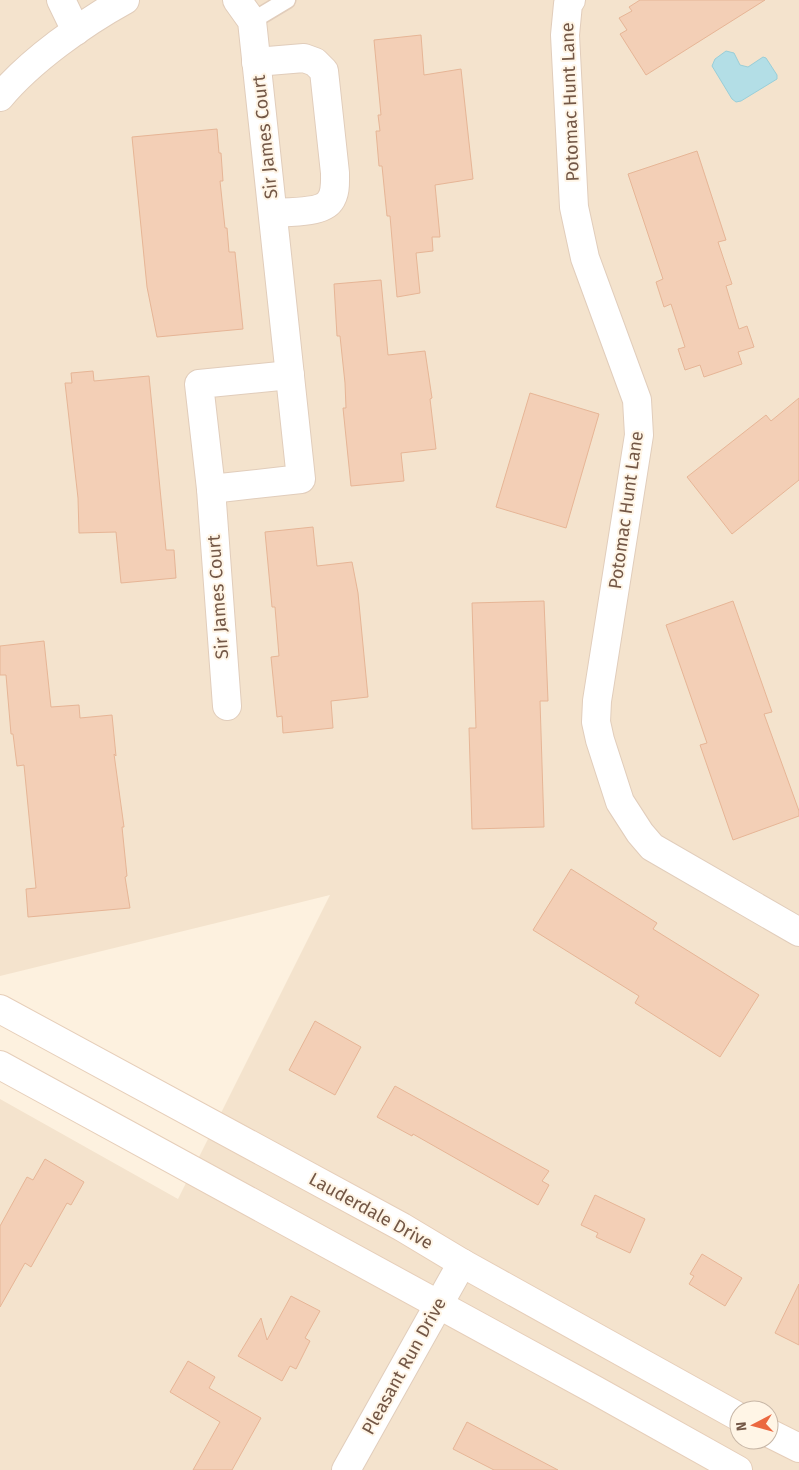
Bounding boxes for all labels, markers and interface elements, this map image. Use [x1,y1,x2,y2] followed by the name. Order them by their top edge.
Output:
[556,22,584,182] street label: Potomac Hunt Lane
[248,73,282,200] street label: Sir James Court
[604,430,648,590] street label: Potomac Hunt Lane
[203,534,233,660] street label: Sir James Court
[305,1168,437,1254] street label: Lauderdale Drive
[357,1294,451,1438] street label: Pleasant Run Drive
[729,1400,779,1450] north arrow
[733,1421,751,1432] text: N

